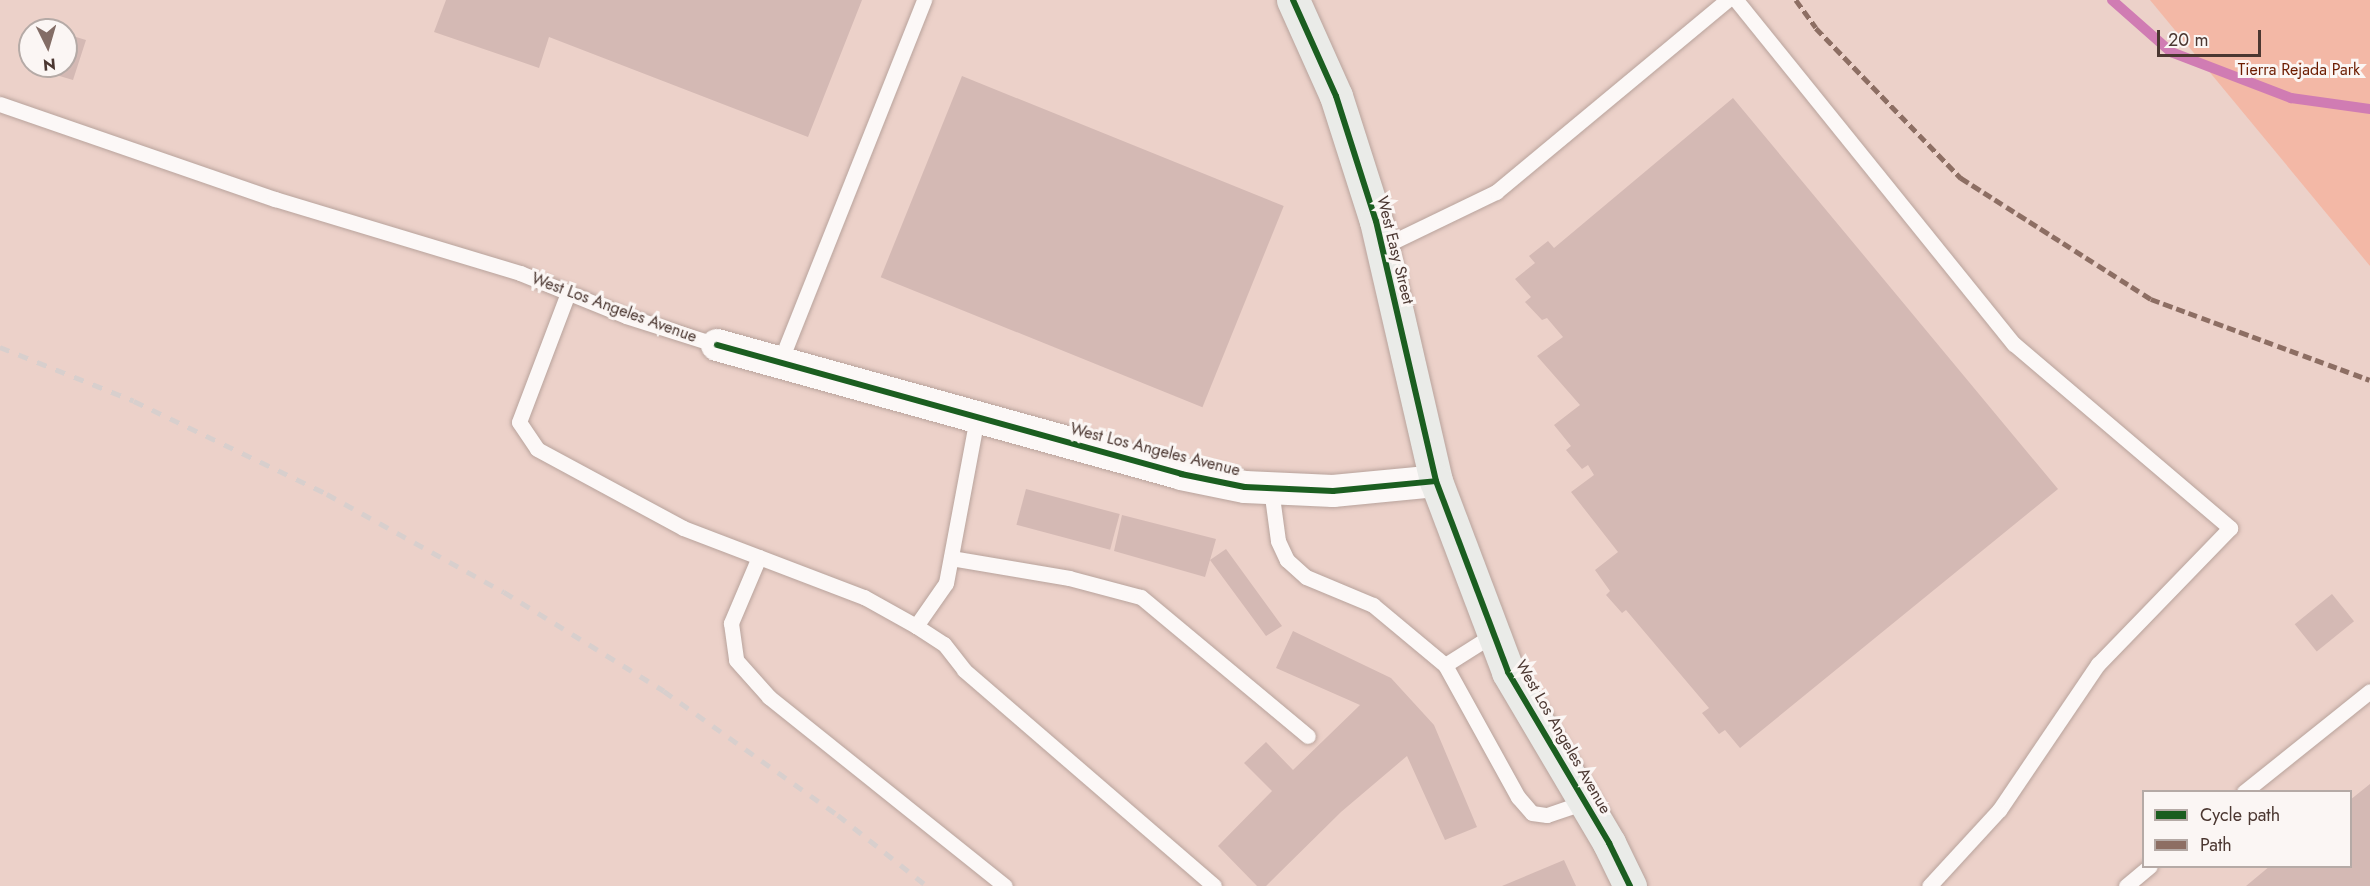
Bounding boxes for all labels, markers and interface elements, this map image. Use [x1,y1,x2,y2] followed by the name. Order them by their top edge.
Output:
[18,18,78,78] north arrow
[2160,18,2264,56] scale bar
[2168,27,2208,53] text: 20 m
[42,52,57,76] text: N
[2238,60,2360,80] park label: Tierra Rejada Park
[1372,194,1418,306] street label: West Easy Street
[529,269,699,347] street label: West Los Angeles Avenue
[1068,420,1242,480] street label: West Los Angeles Avenue
[1511,657,1615,817] street label: West Los Angeles Avenue
[2142,790,2352,868] legend
[2200,802,2280,828] text: Cycle path
[2200,832,2232,858] text: Path

